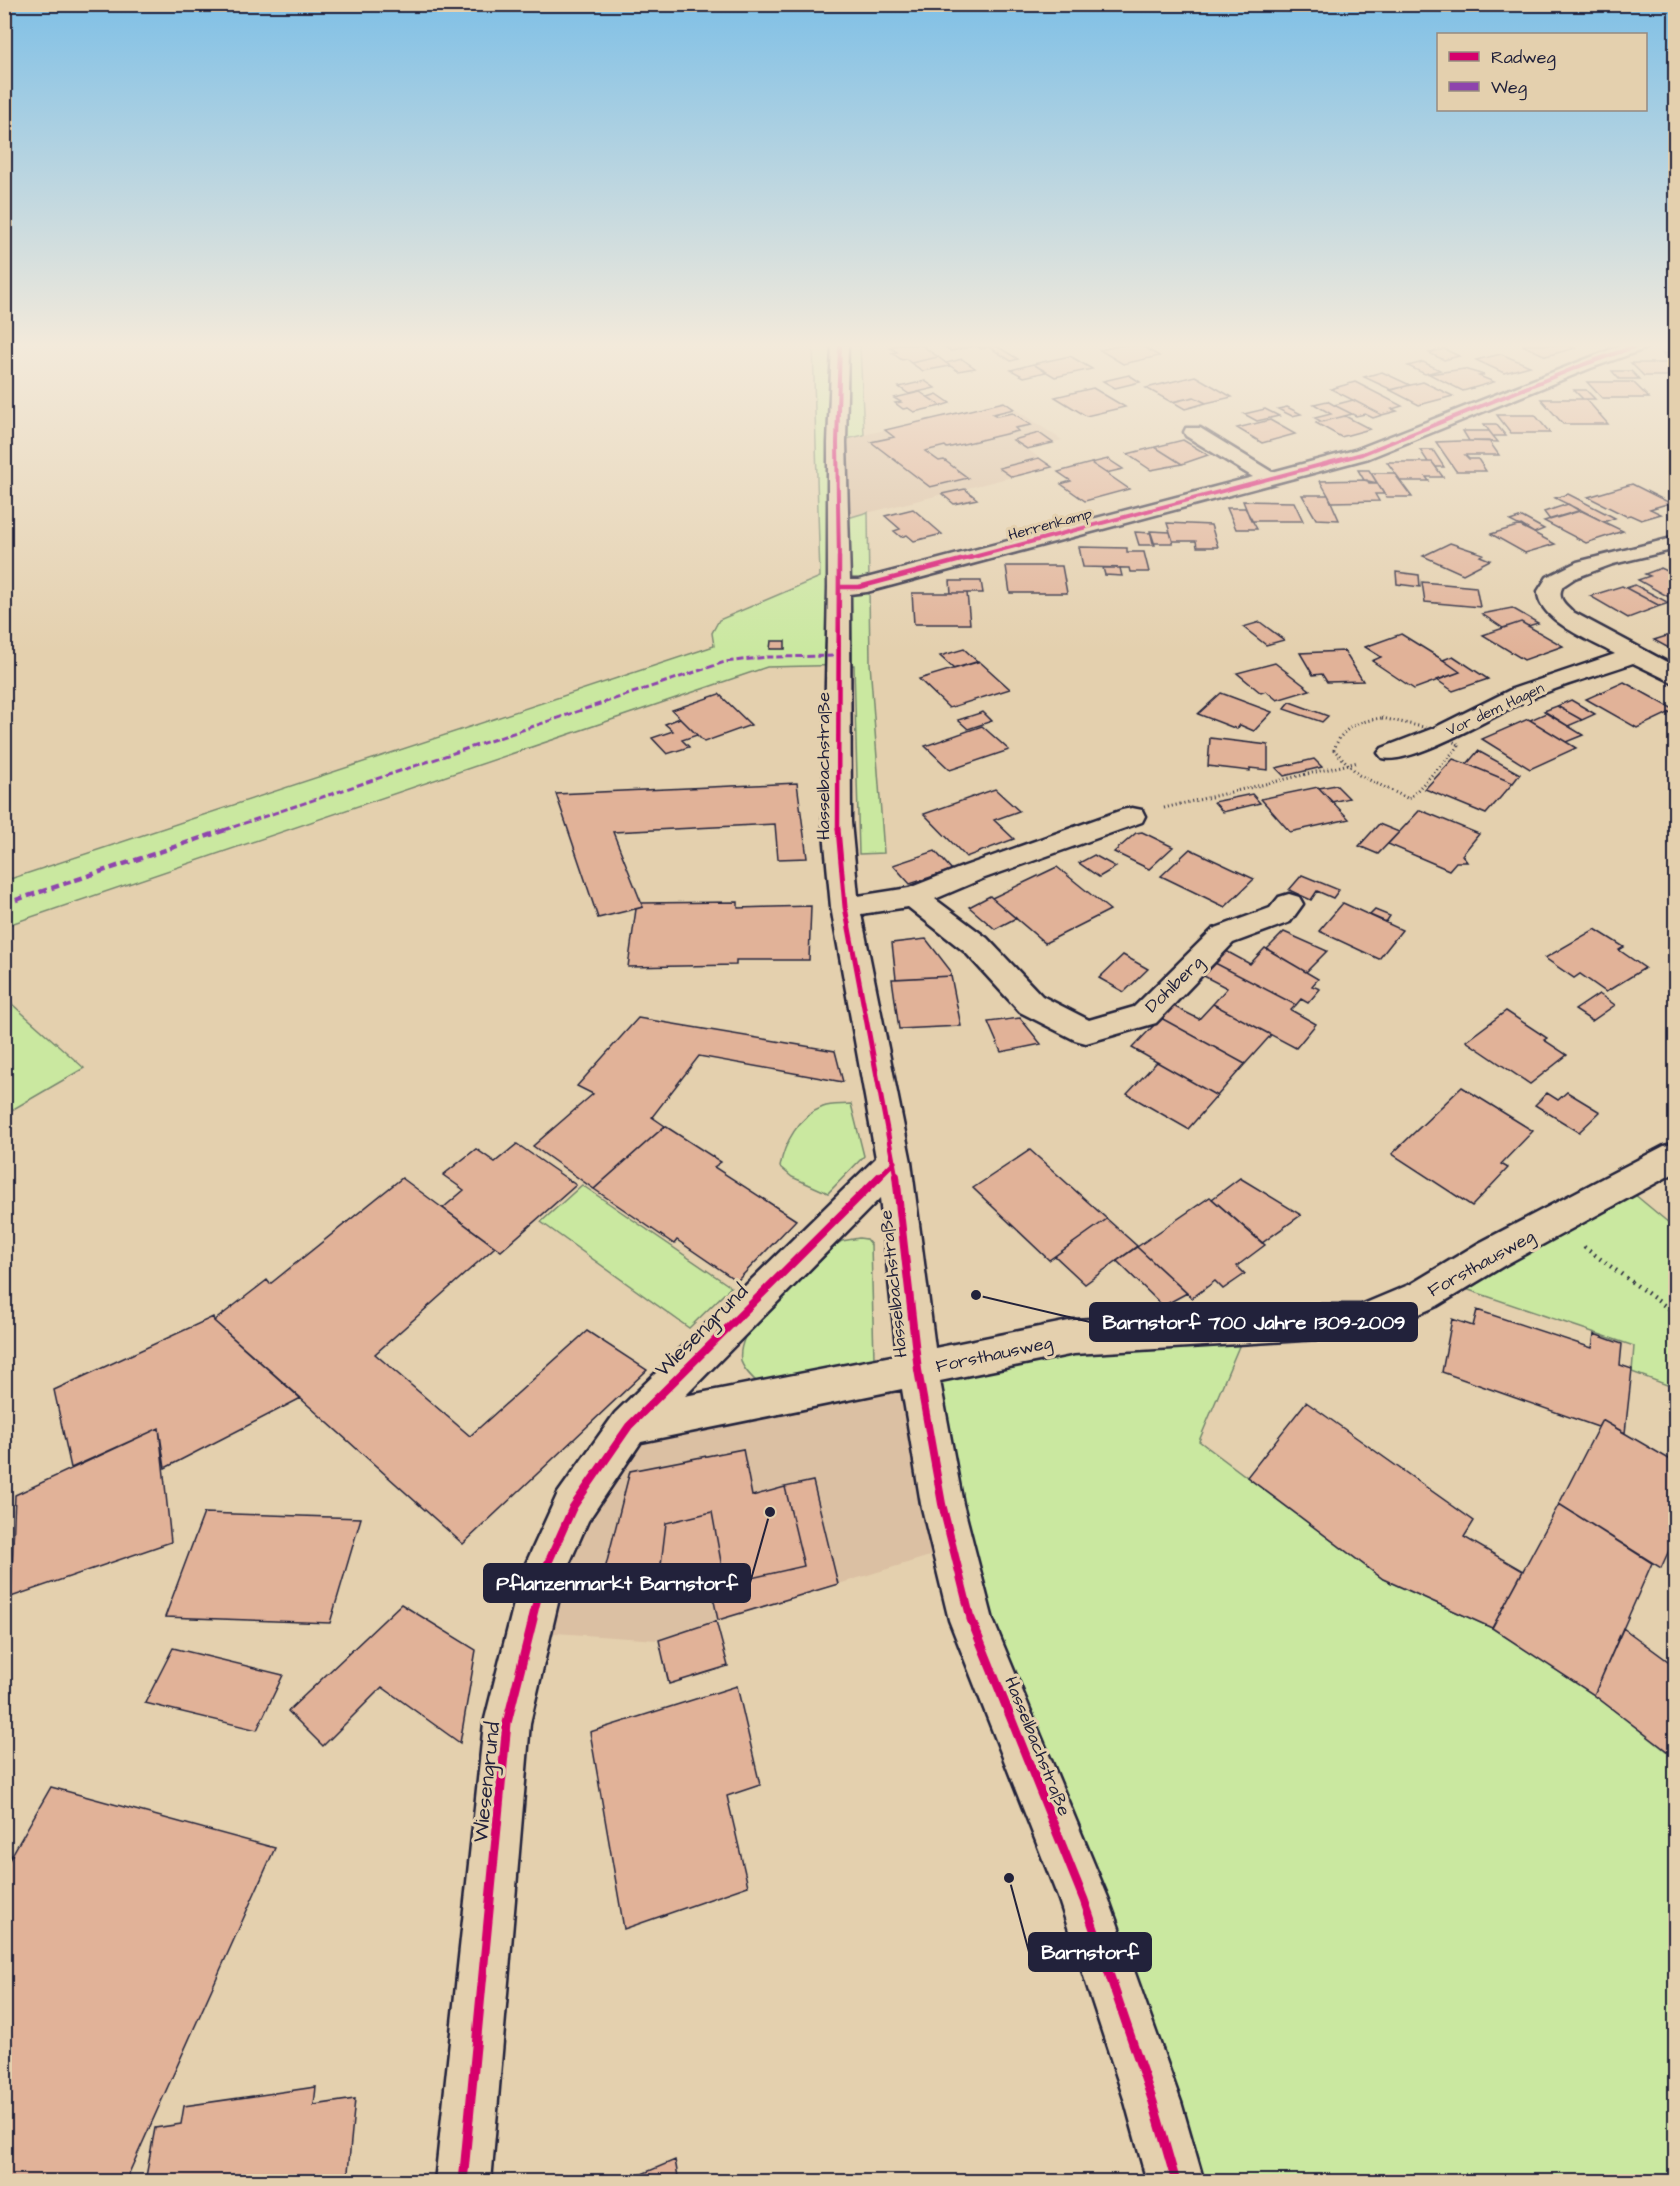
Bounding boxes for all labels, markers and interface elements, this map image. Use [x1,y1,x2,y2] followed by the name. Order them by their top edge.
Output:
[1437,33,1647,111] legend
[1491,45,1556,71] text: Radweg
[1491,75,1527,101] text: Weg
[1006,503,1095,546] street label: Herrenkamp
[1443,677,1548,742] street label: Vor dem Hagen
[811,692,836,840] street label: Hasselbachstraße
[1140,950,1210,1019] street label: Dohlberg
[873,1209,914,1359] street label: Hasselbachstraße
[1423,1224,1540,1304] street label: Forsthausweg
[648,1277,756,1385] street label: Wiesengrund
[1090,1303,1417,1341] callout: Barnstorf 700 Jahre 1309-2009
[1103,1309,1405,1337] text: Barnstorf 700 Jahre 1309-2009
[933,1330,1055,1380] street label: Forsthausweg
[484,1564,750,1602] callout: Pflanzenmarkt Barnstorf
[496,1570,739,1598] text: Pflanzenmarkt Barnstorf
[998,1673,1077,1820] street label: Hasselbachstraße
[466,1720,509,1844] street label: Wiesengrund
[1029,1933,1151,1971] callout: Barnstorf
[1041,1939,1140,1967] text: Barnstorf

